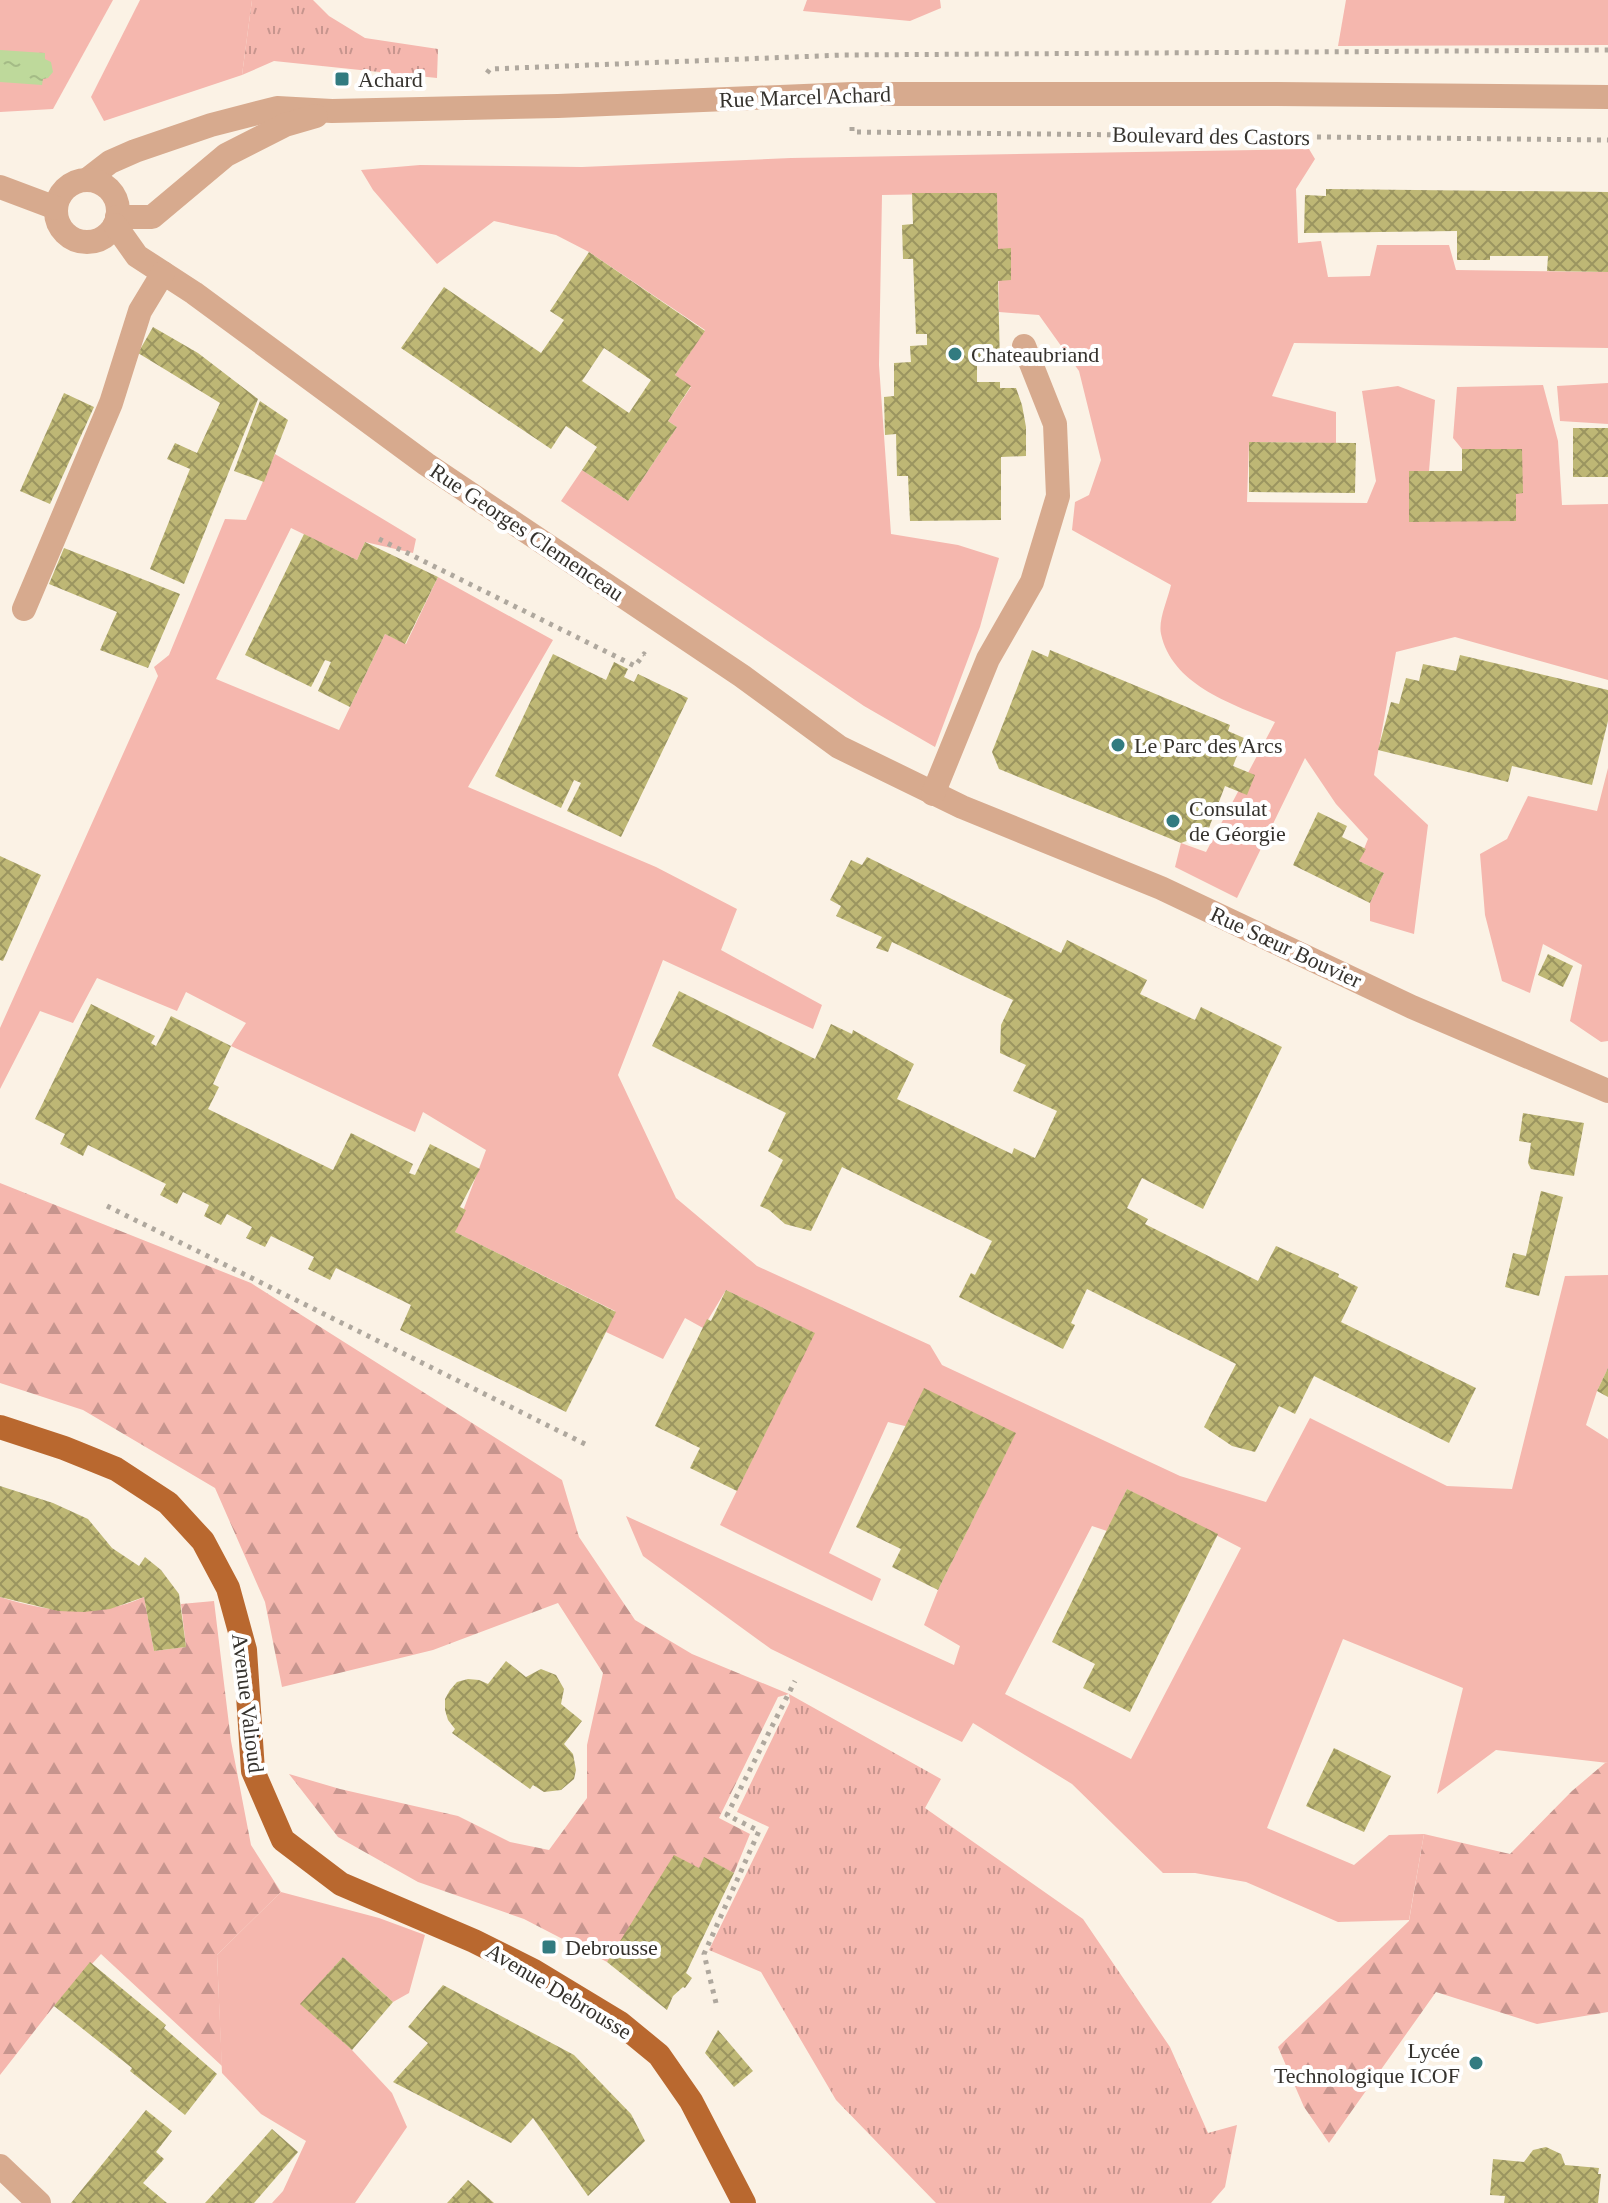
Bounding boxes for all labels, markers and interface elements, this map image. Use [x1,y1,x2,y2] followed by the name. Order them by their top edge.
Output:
[358,67,423,92] place label: Achard
[333,70,351,88] marker: Achard
[718,82,892,112] street label: Rue Marcel Achard
[1112,122,1310,150] street label: Boulevard des Castors
[971,342,1099,367] place label: Chateaubriand
[946,345,964,363] marker: Chateaubriand
[425,458,629,606] street label: Rue Georges Clemenceau
[1134,733,1282,758] place label: Le Parc des Arcs
[1109,736,1127,754] marker: Le Parc des Arcs
[1189,796,1286,846] place label: Consulat de Géorgie
[1164,812,1182,830] marker: Consulat de Géorgie
[1207,901,1366,993] street label: Rue Sœur Bouvier
[227,1632,269,1774] street label: Avenue Valioud
[565,1935,658,1960] place label: Debrousse
[482,1938,636,2044] street label: Avenue Debrousse
[540,1938,558,1956] marker: Debrousse
[1274,2038,1460,2088] place label: Lycée Technologique ICOF
[1467,2054,1485,2072] marker: Lycée Technologique ICOF

